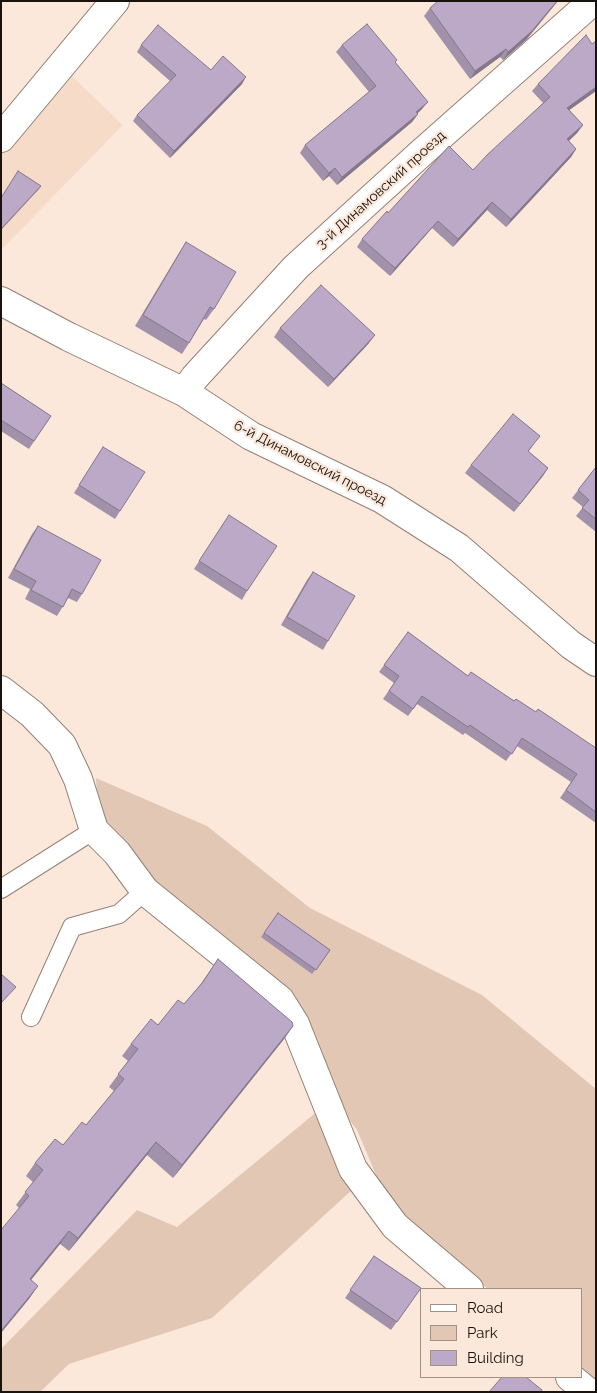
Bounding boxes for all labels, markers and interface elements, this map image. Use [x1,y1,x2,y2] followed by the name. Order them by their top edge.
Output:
[313,127,449,253] street label: 3-й Динамовский проезд
[231,417,389,509] street label: 6-й Динамовский проезд
[420,1288,582,1378] legend
[467,1299,503,1317] text: Road
[467,1324,498,1342] text: Park
[467,1349,524,1367] text: Building

